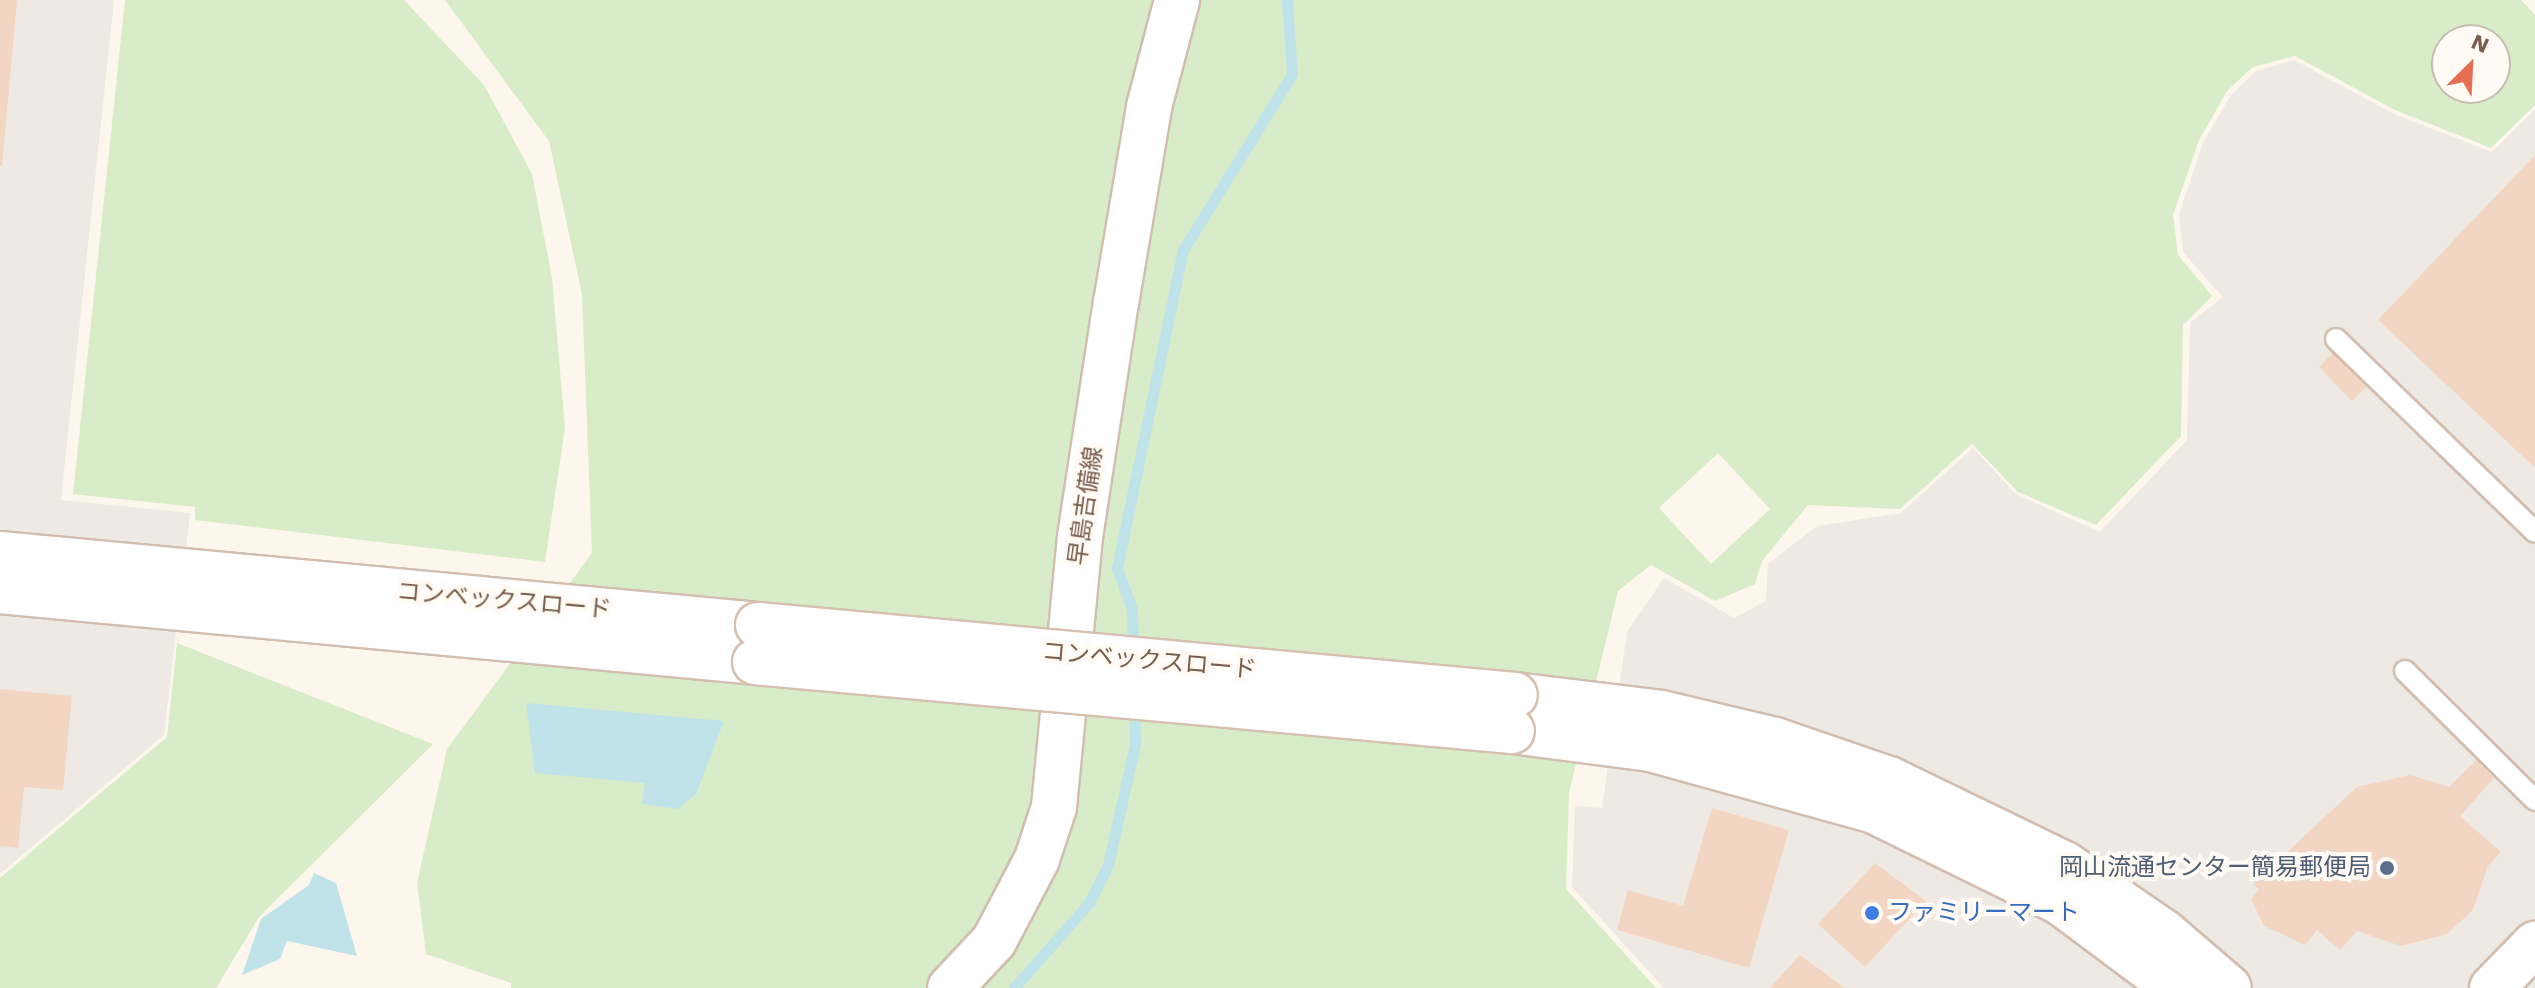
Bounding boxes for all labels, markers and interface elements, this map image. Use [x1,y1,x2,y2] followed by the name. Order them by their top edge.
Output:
[2431,24,2511,104] north arrow
[2468,29,2493,58] text: N
[1063,445,1109,567] street label: 早島吉備線
[395,577,613,625] street label: コンベックスロード
[1040,637,1258,685] street label: コンベックスロード
[2059,854,2371,882] place label: 岡山流通センター簡易郵便局
[2378,859,2396,877] marker: 岡山流通センター簡易郵便局
[1888,899,2080,927] place label: ファミリーマート
[1863,904,1881,922] marker: ファミリーマート

